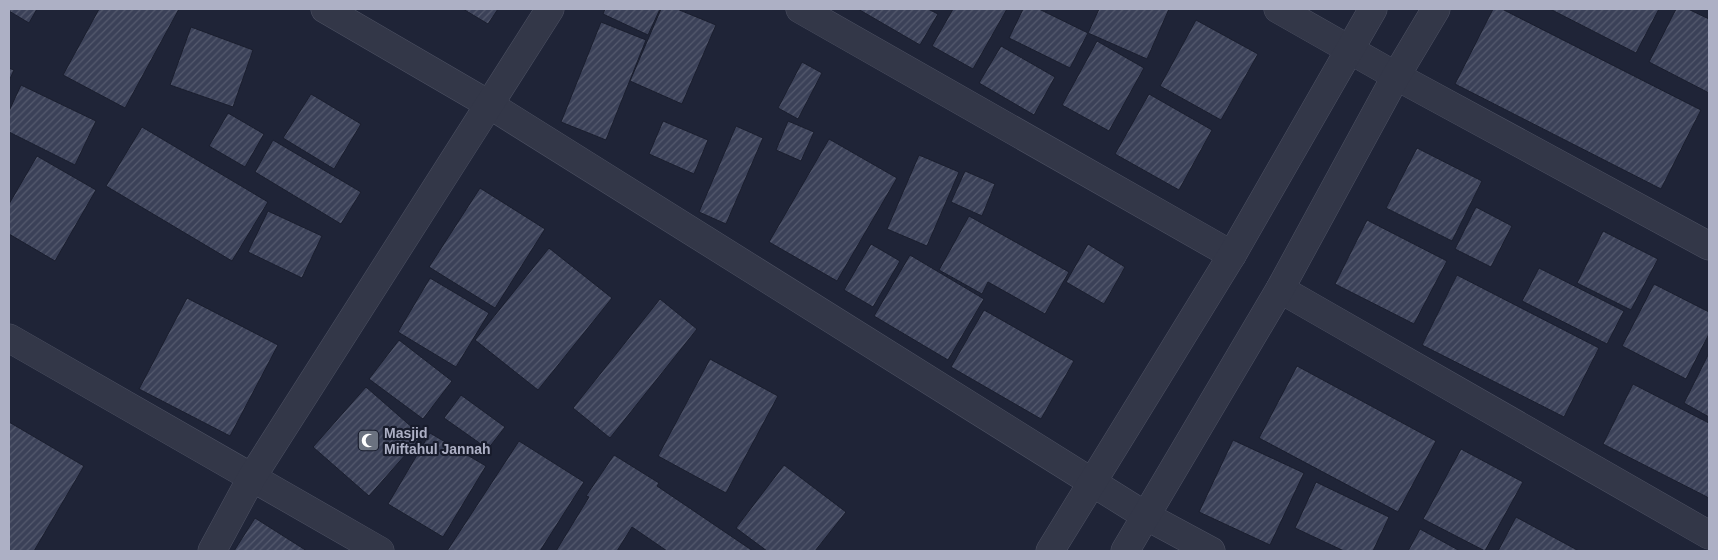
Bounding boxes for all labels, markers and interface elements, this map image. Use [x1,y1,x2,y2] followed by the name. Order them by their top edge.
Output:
[384,425,491,457] place label: Masjid Miftahul Jannah
[356,429,380,453] mosque icon: Masjid Miftahul Jannah

